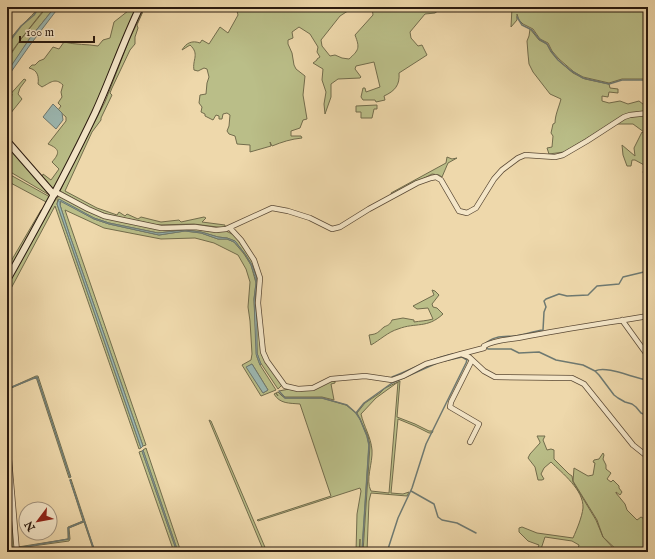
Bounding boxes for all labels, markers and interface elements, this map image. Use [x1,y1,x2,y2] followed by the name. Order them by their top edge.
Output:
[20,18,94,44] scale bar
[26,25,54,40] text: 100 m
[18,501,58,541] north arrow
[22,518,39,534] text: N

